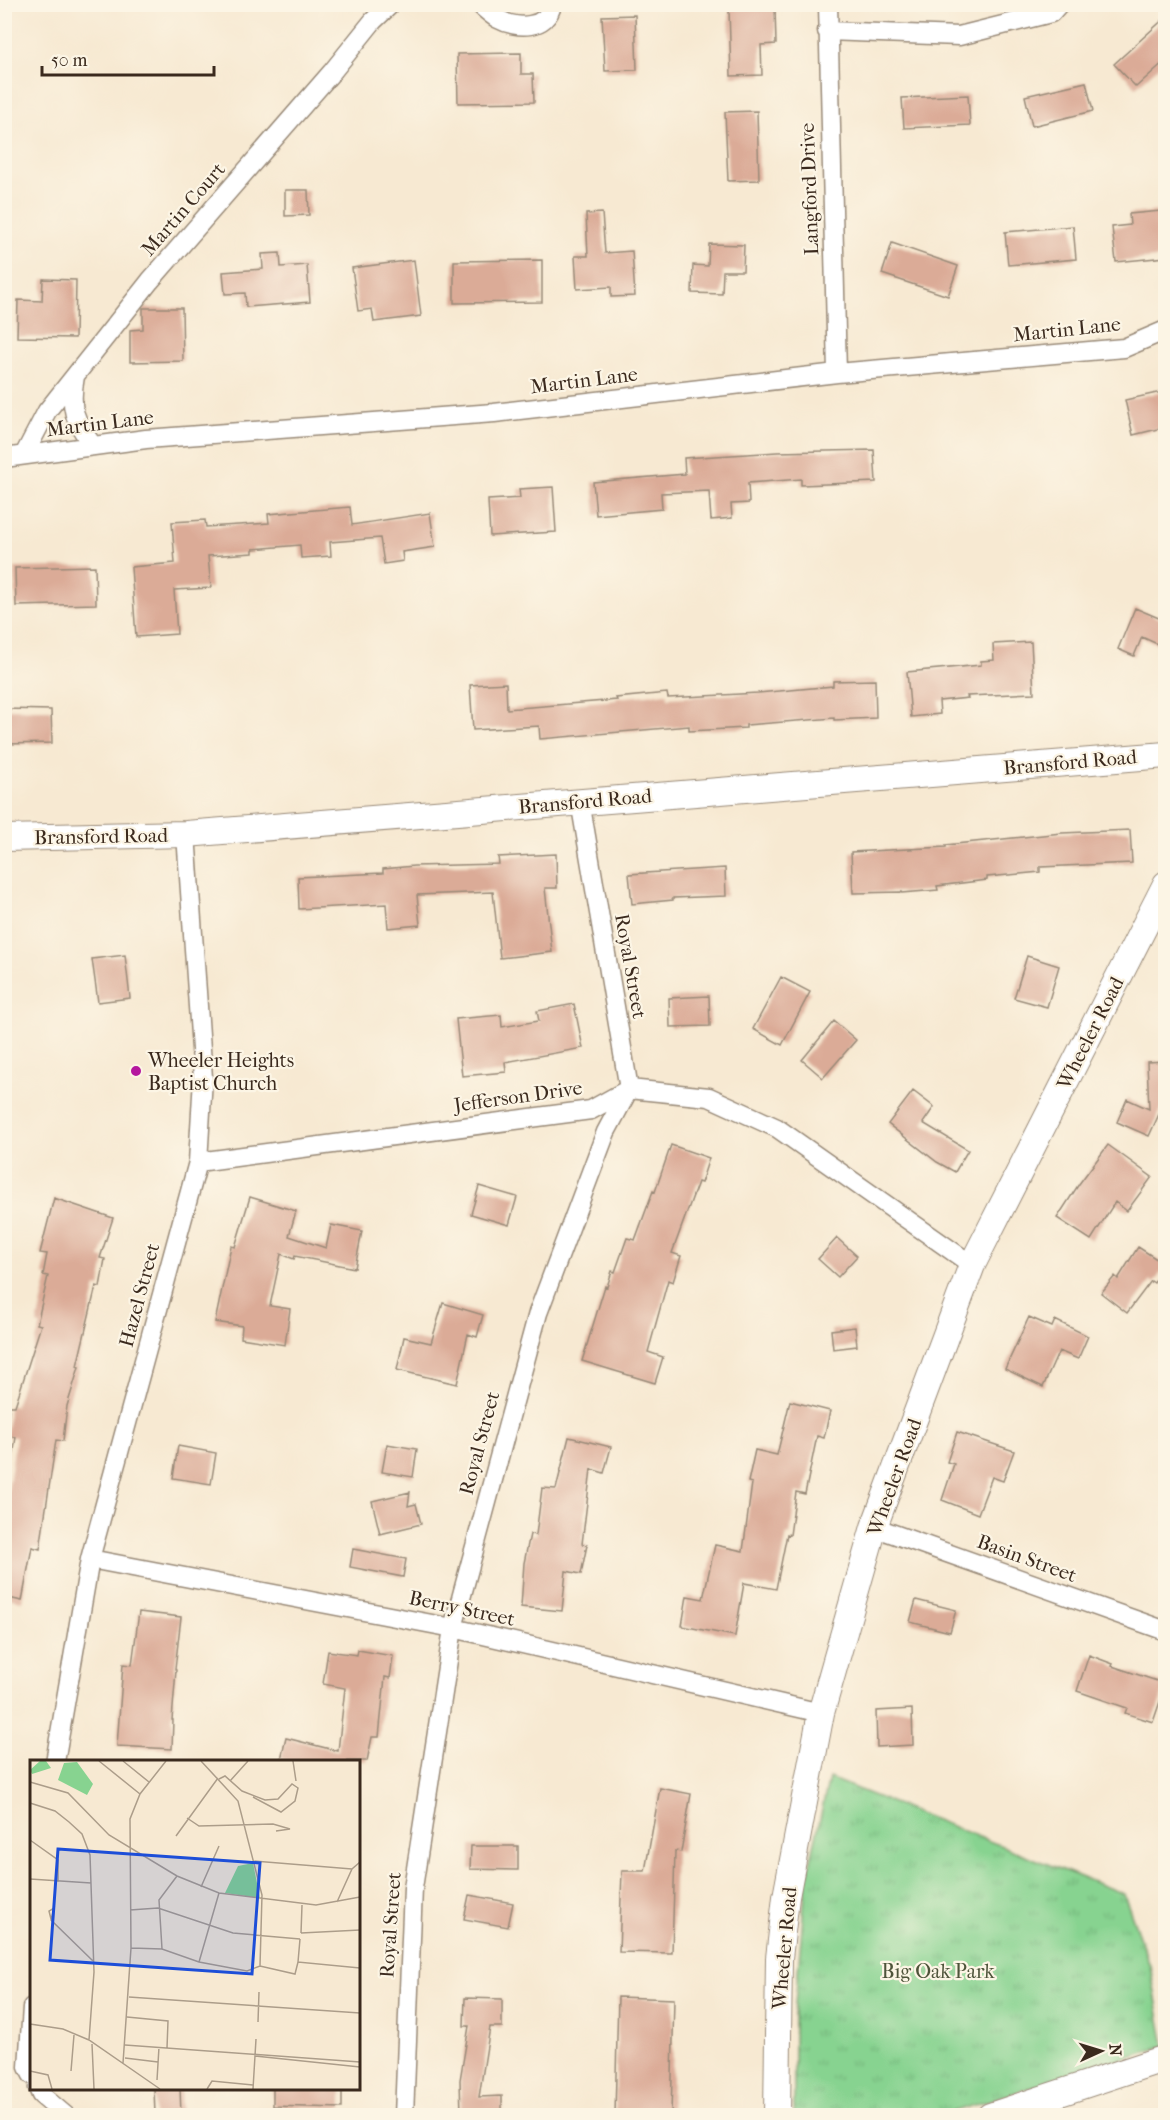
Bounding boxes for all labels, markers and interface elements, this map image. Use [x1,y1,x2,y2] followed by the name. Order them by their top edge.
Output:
[42,39,214,77] scale bar
[51,50,88,71] text: 50 m
[796,122,823,256] street label: Langford Drive
[137,158,230,260] street label: Martin Court
[1012,312,1122,347] street label: Martin Lane
[529,362,639,398] street label: Martin Lane
[45,405,155,441] street label: Martin Lane
[1002,745,1139,780] street label: Bransford Road
[517,784,654,819] street label: Bransford Road
[34,824,169,849] street label: Bransford Road
[610,912,651,1020] street label: Royal Street
[1052,972,1129,1094] street label: Wheeler Road
[147,1049,294,1095] place label: Wheeler Heights Baptist Church
[129,1064,143,1078] marker: Wheeler Heights Baptist Church
[450,1076,584,1117] street label: Jefferson Drive
[115,1241,164,1349] street label: Hazel Street
[455,1389,504,1497] street label: Royal Street
[862,1414,927,1540] street label: Wheeler Road
[974,1530,1080,1587] street label: Basin Street
[407,1586,517,1631] street label: Berry Street
[30,1760,360,2090] inset map
[375,1871,406,1979] street label: Royal Street
[768,1885,801,2011] street label: Wheeler Road
[881,1960,995,1983] park label: Big Oak Park
[1071,2021,1131,2081] north arrow
[1106,2043,1125,2058] text: N

